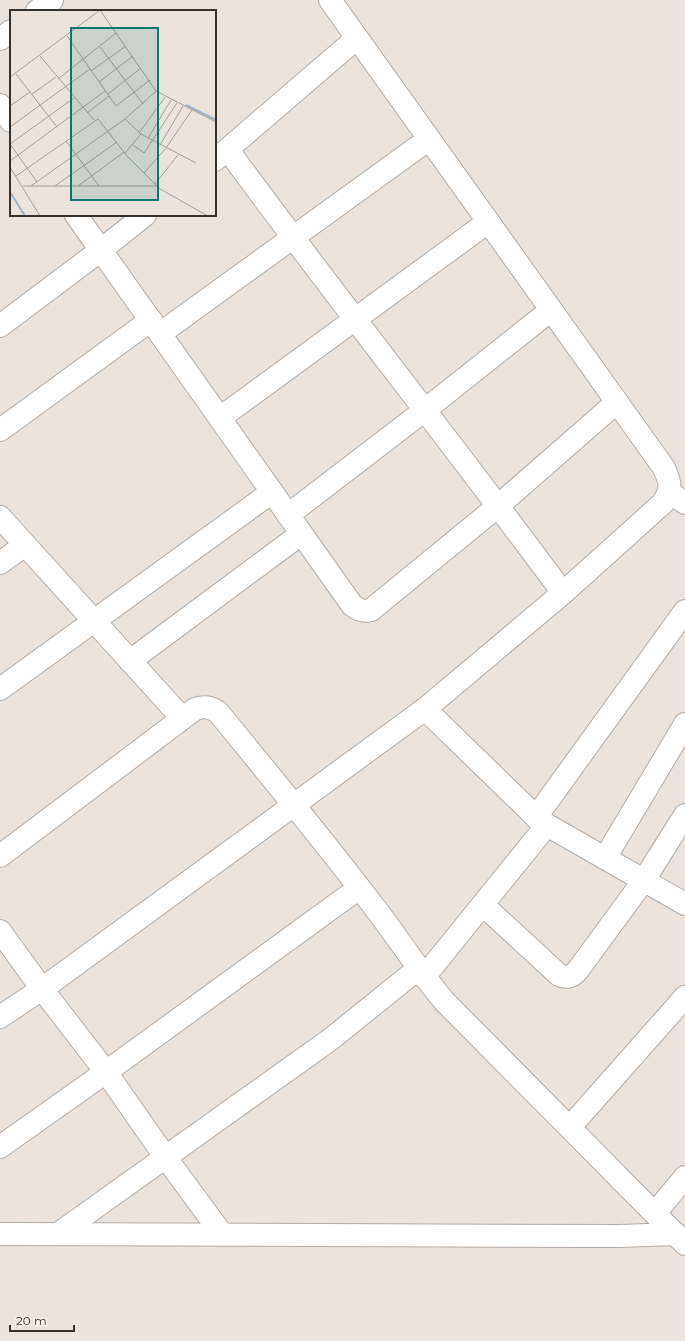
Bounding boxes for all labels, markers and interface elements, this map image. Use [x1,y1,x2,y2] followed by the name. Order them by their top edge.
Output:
[10,10,216,216] inset map
[10,1307,74,1333] scale bar
[16,1313,47,1328] text: 20 m

